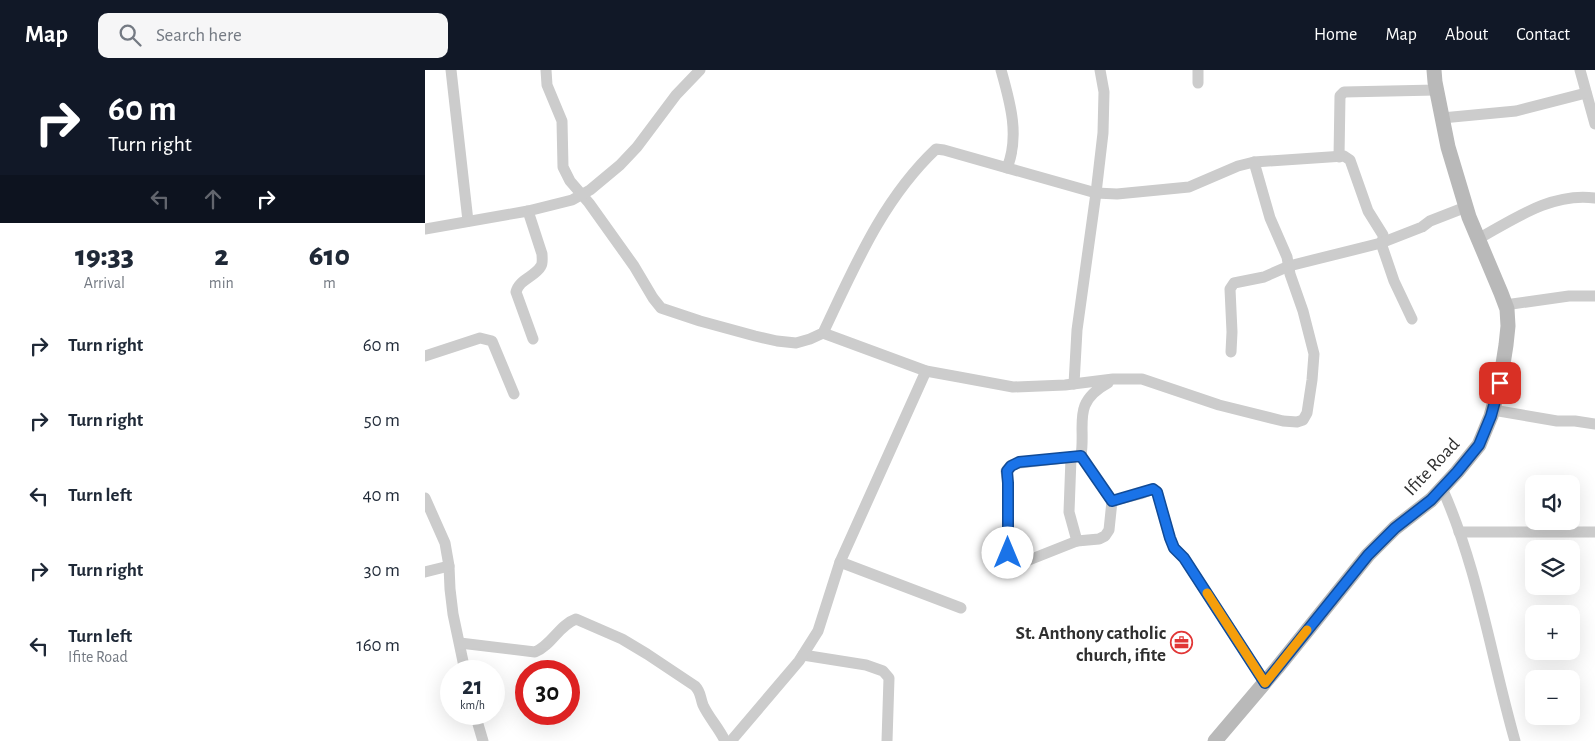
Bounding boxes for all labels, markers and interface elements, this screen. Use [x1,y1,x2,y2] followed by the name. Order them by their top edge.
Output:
[98,13,448,58] search box
[116,21,144,49] icon: search
[25,23,68,47] text: Map
[156,26,242,45] text: Search here
[1314,26,1357,44] text: Home
[1385,26,1417,44] text: Map
[1445,26,1488,44] text: About
[1516,26,1570,44] text: Contact
[25,90,90,155] icon: right
[108,92,177,127] text: 60 m
[108,133,192,155] text: Turn right
[146,185,174,213] icon: left
[199,185,227,213] icon: ahead
[252,185,280,213] icon: right
[75,241,134,271] text: 19:33
[214,241,229,271] text: 2
[309,241,350,271] text: 610
[84,275,125,291] text: Arrival
[209,275,234,291] text: min
[323,275,336,291] text: m
[25,332,53,360] icon: right
[68,336,143,355] text: Turn right
[363,336,400,355] text: 60 m
[1479,362,1521,404] pin
[1486,369,1514,397] icon: arrive
[25,407,53,435] icon: right
[68,411,143,430] text: Turn right
[364,411,400,430] text: 50 m
[1401,434,1463,500] street label: Ifite Road
[1525,475,1580,725] map controls
[1525,475,1580,530] button: sound
[25,482,53,510] icon: left
[68,486,132,505] text: Turn left
[362,486,400,505] text: 40 m
[981,526,1033,578] position arrow
[1525,540,1580,595] button: layers
[25,557,53,585] icon: right
[68,561,143,580] text: Turn right
[364,561,400,580] text: 30 m
[1525,605,1580,660] button: +
[1015,624,1167,665] place label: St. Anthony catholic church, ifite
[68,627,132,646] text: Turn left
[1170,631,1194,655] office icon: St. Anthony catholic church, ifite
[25,632,53,660] icon: left
[356,636,400,655] text: 160 m
[68,649,128,665] text: Ifite Road
[515,660,580,725] speed limit sign: 30
[1525,670,1580,725] button: −
[462,674,483,699] text: 21
[460,699,485,711] text: km/h

